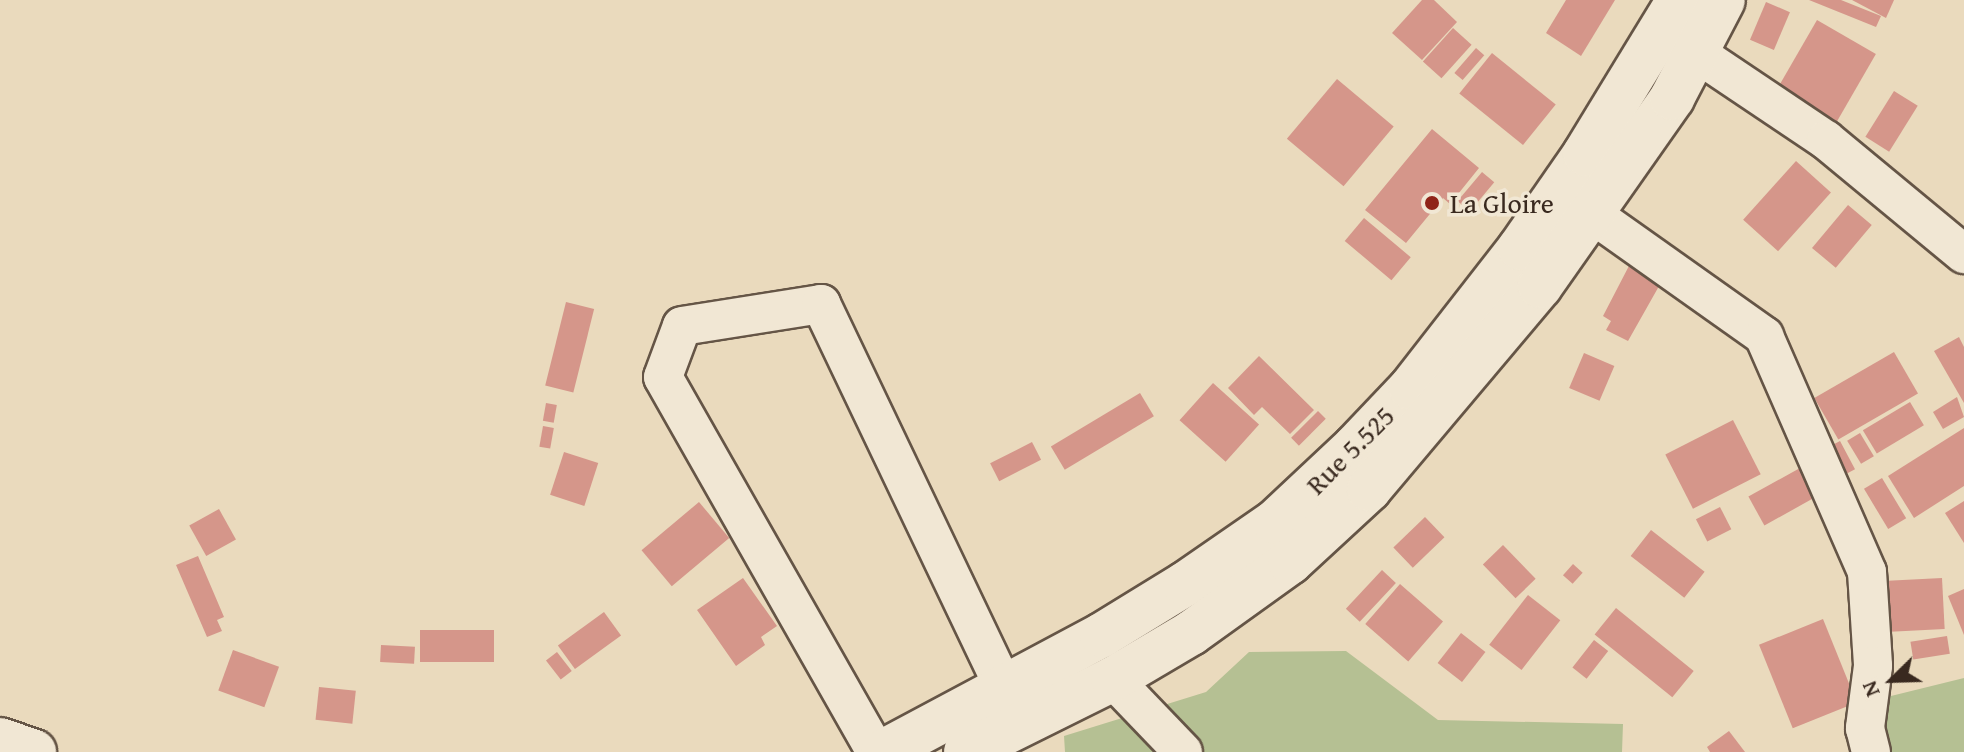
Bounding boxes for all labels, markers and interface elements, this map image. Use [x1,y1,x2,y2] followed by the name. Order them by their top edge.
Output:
[1450,186,1554,220] place label: La Gloire
[1421,192,1443,214] marker: La Gloire
[1299,399,1401,501] street label: Rue 5.525
[1852,640,1932,720] north arrow
[1852,676,1888,702] text: N

